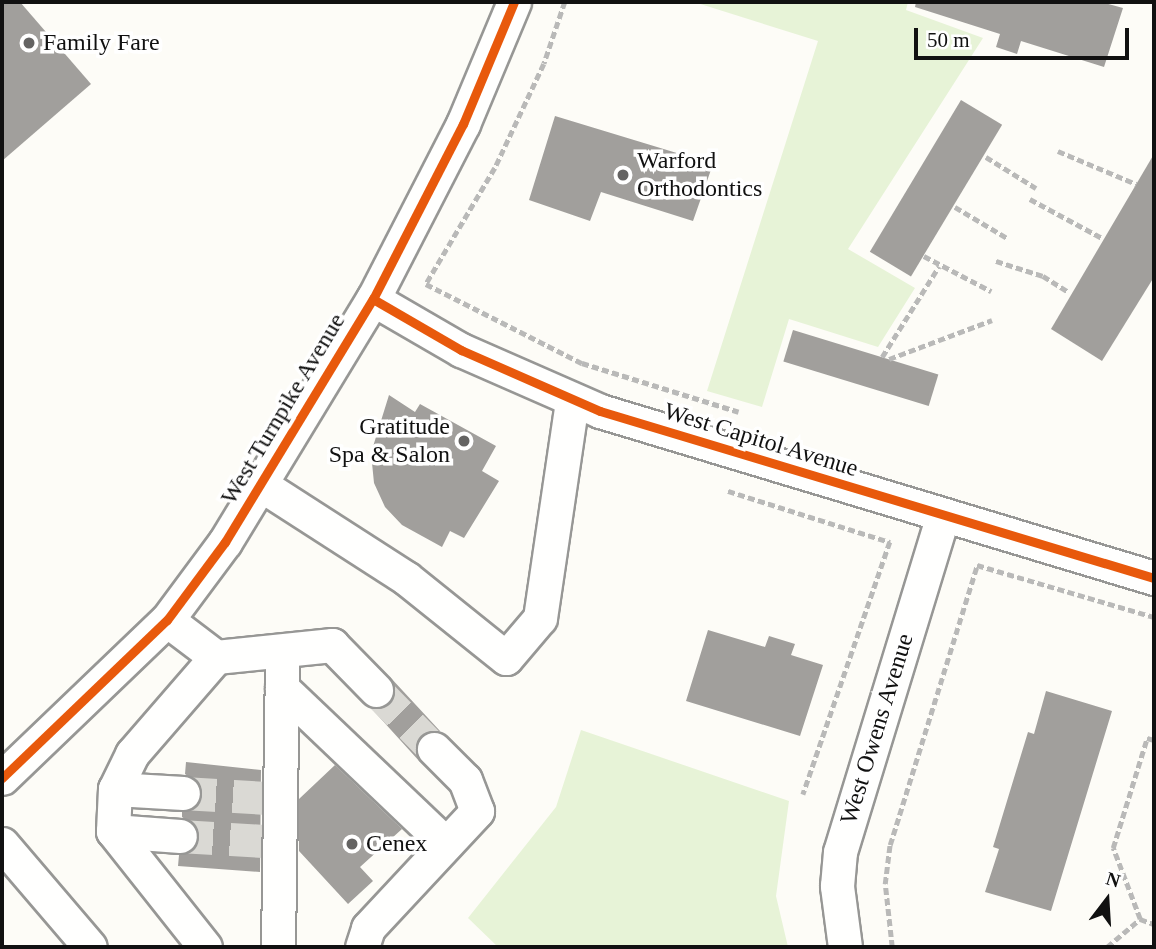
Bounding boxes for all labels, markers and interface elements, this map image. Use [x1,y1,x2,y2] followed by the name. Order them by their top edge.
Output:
[918,14,1133,58] scale bar
[927,28,970,52] text: 50 m
[43,29,160,57] place label: Family Fare
[21,35,37,51] marker: Family Fare
[637,147,762,203] place label: Warford Orthodontics
[615,167,631,183] marker: Warford Orthodontics
[214,308,352,510] street label: West Turnpike Avenue
[660,397,862,483] street label: West Capitol Avenue
[329,413,450,469] place label: Gratitude Spa & Salon
[456,433,472,449] marker: Gratitude Spa & Salon
[834,630,920,828] street label: West Owens Avenue
[366,830,427,858] place label: Cenex
[344,836,360,852] marker: Cenex
[1072,865,1142,935] north arrow
[1104,867,1123,891] text: N

